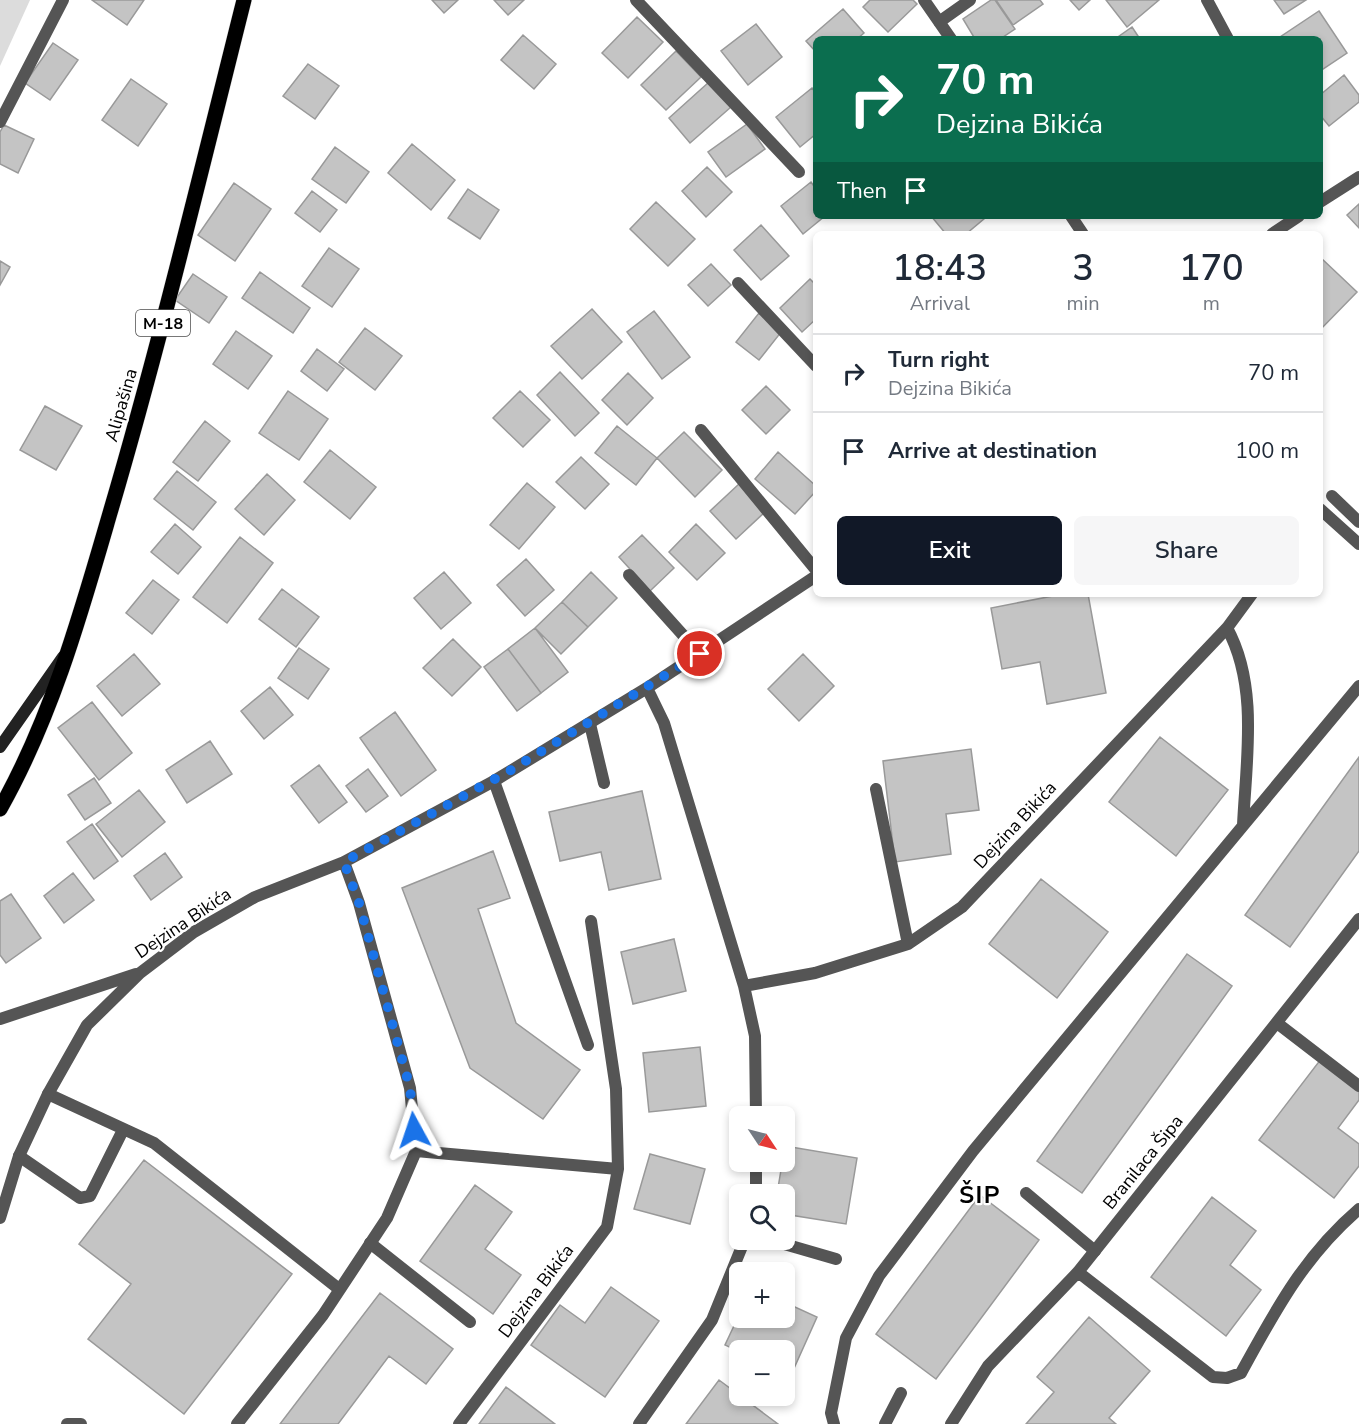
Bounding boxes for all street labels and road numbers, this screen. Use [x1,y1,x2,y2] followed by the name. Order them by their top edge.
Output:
[136,310,190,336] road number: M-18
[99,366,143,444] street label: Alipašina
[968,776,1062,874] street label: Dejzina Bikića
[130,882,236,964] street label: Dejzina Bikića
[1097,1110,1189,1214] street label: Branilaca Šipa
[493,1239,579,1343] street label: Dejzina Bikića

